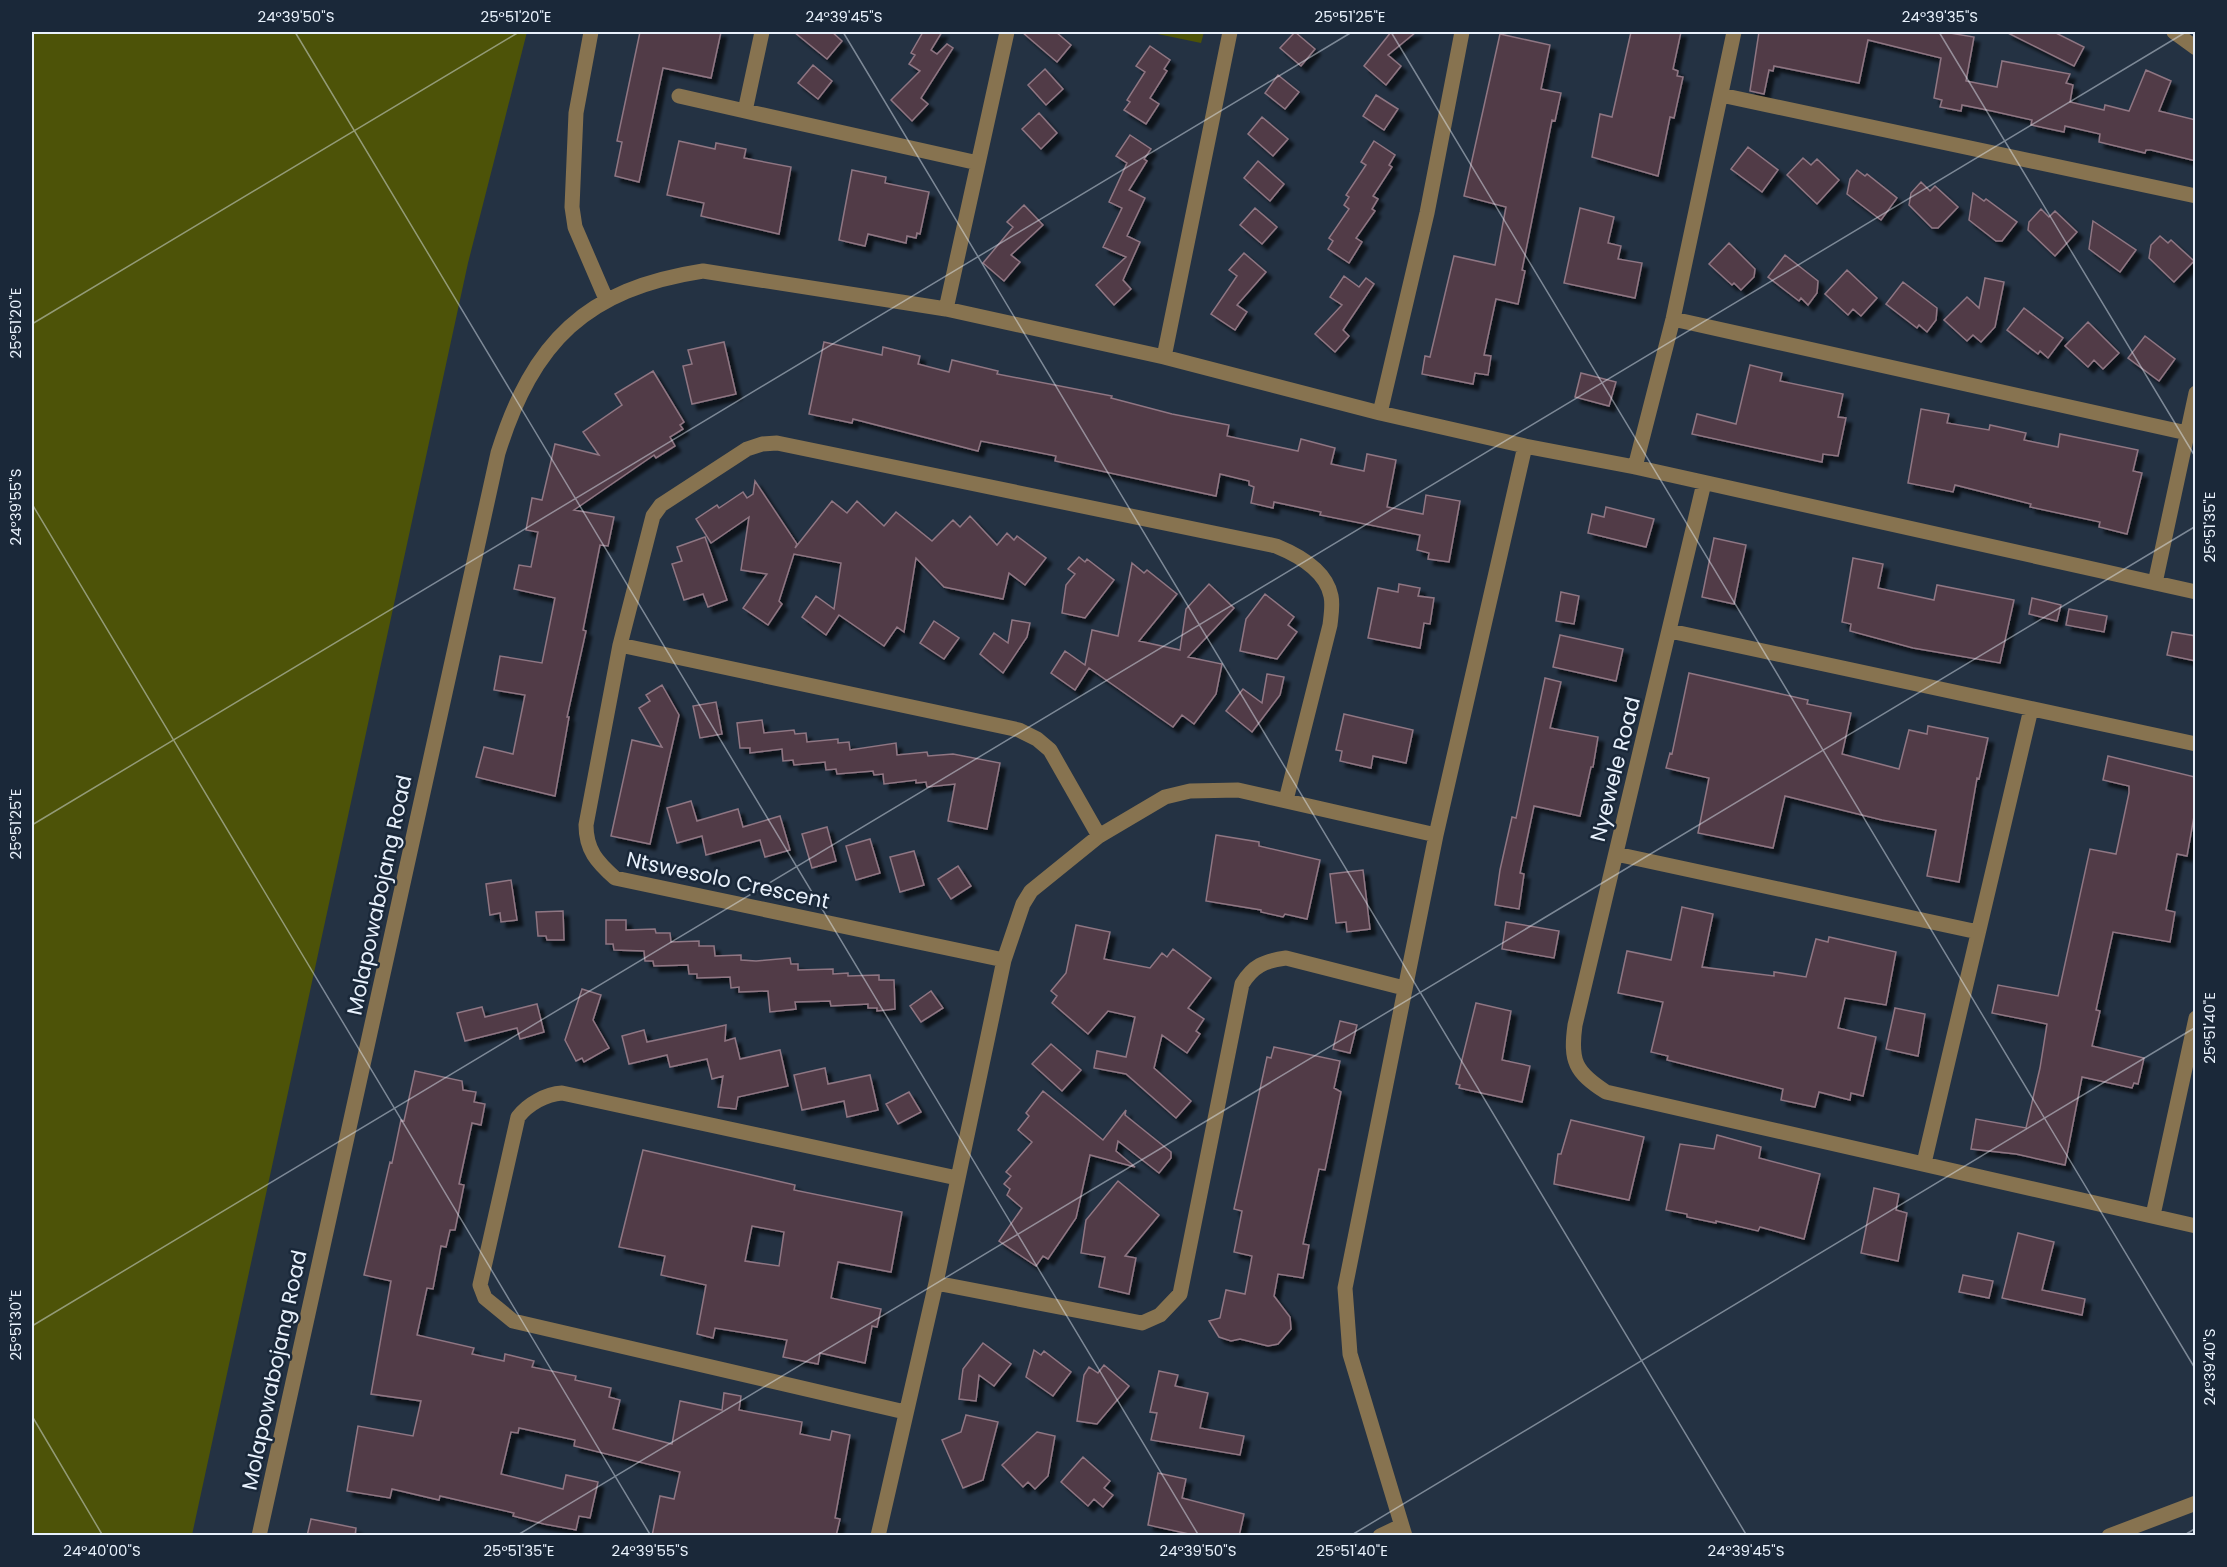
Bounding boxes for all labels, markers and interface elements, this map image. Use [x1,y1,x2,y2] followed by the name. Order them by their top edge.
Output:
[258,6,334,27] text: 24°39'50"S
[481,6,551,27] text: 25°51'20"E
[806,6,882,27] text: 24°39'45"S
[1315,6,1385,27] text: 25°51'25"E
[1902,6,1978,27] text: 24°39'35"S
[5,288,26,358] text: 25°51'20"E
[5,469,26,545] text: 24°39'55"S
[2199,491,2220,563] text: 25°51'35"E
[1583,694,1647,844] street label: Nyewele Road
[339,772,419,1018] street label: Molapowabojang Road
[5,789,26,859] text: 25°51'25"E
[624,844,832,916] street label: Ntswesolo Crescent
[2199,992,2220,1064] text: 25°51'40"E
[234,1247,314,1493] street label: Molapowabojang Road
[5,1289,26,1361] text: 25°51'30"E
[2199,1329,2220,1405] text: 24°39'40"S
[63,1540,141,1561] text: 24°40'00"S
[483,1540,555,1561] text: 25°51'35"E
[612,1540,688,1561] text: 24°39'55"S
[1160,1540,1236,1561] text: 24°39'50"S
[1316,1540,1388,1561] text: 25°51'40"E
[1708,1540,1784,1561] text: 24°39'45"S

